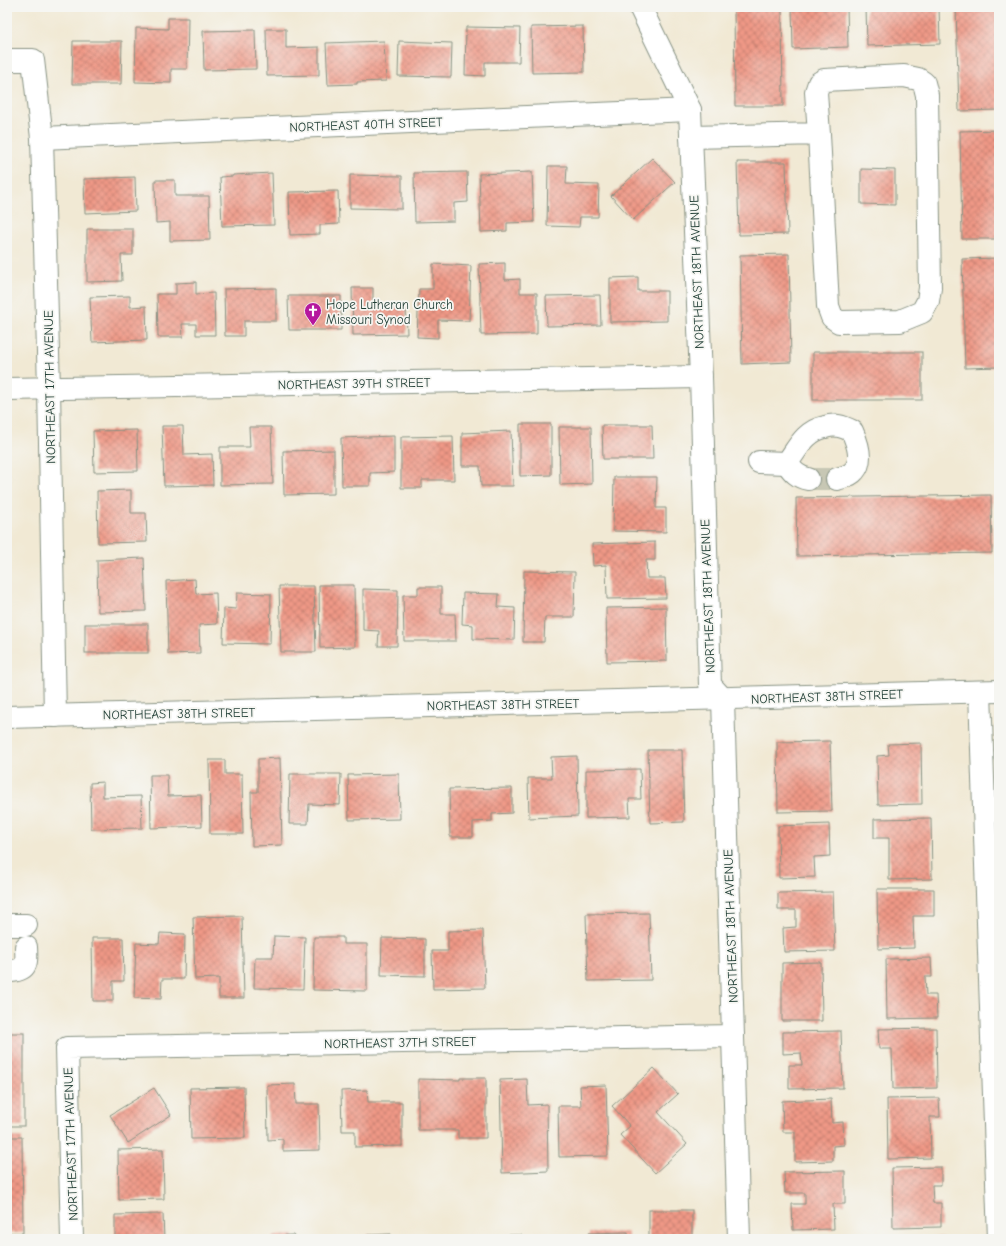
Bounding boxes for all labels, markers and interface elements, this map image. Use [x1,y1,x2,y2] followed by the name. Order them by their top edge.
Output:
[289,114,443,135] street label: NORTHEAST 40TH STREET
[686,195,707,349] street label: NORTHEAST 18TH AVENUE
[326,297,453,327] place label: Hope Lutheran Church Missouri Synod
[303,301,323,326] church icon: Hope Lutheran Church Missouri Synod
[41,310,58,464] street label: NORTHEAST 17TH AVENUE
[278,375,431,392] street label: NORTHEAST 39TH STREET
[697,519,718,673] street label: NORTHEAST 18TH AVENUE
[751,686,904,707] street label: NORTHEAST 38TH STREET
[427,696,580,713] street label: NORTHEAST 38TH STREET
[103,705,256,722] street label: NORTHEAST 38TH STREET
[720,849,741,1003] street label: NORTHEAST 18TH AVENUE
[324,1034,476,1051] street label: NORTHEAST 37TH STREET
[60,1067,81,1221] street label: NORTHEAST 17TH AVENUE

